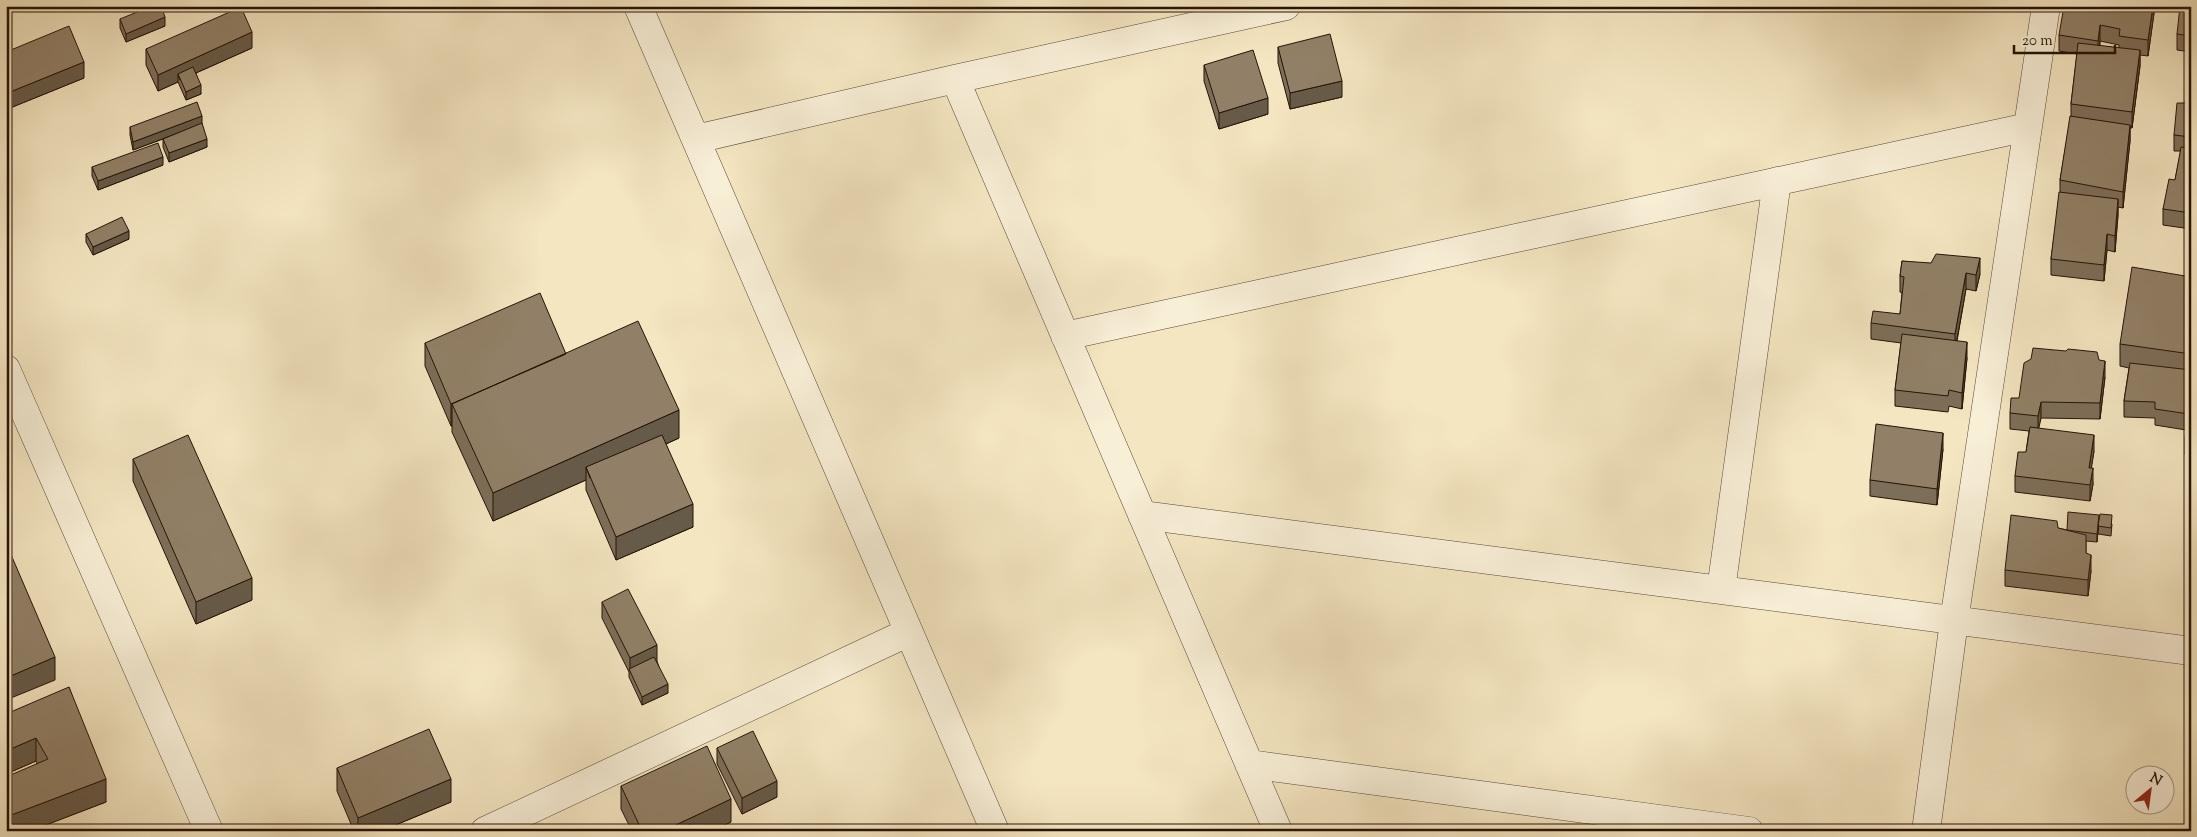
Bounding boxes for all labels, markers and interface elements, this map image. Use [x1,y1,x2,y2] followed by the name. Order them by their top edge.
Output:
[2014,22,2116,54] scale bar
[2022,31,2053,52] text: 20 m
[2124,764,2174,814] north arrow
[2146,769,2165,792] text: N

